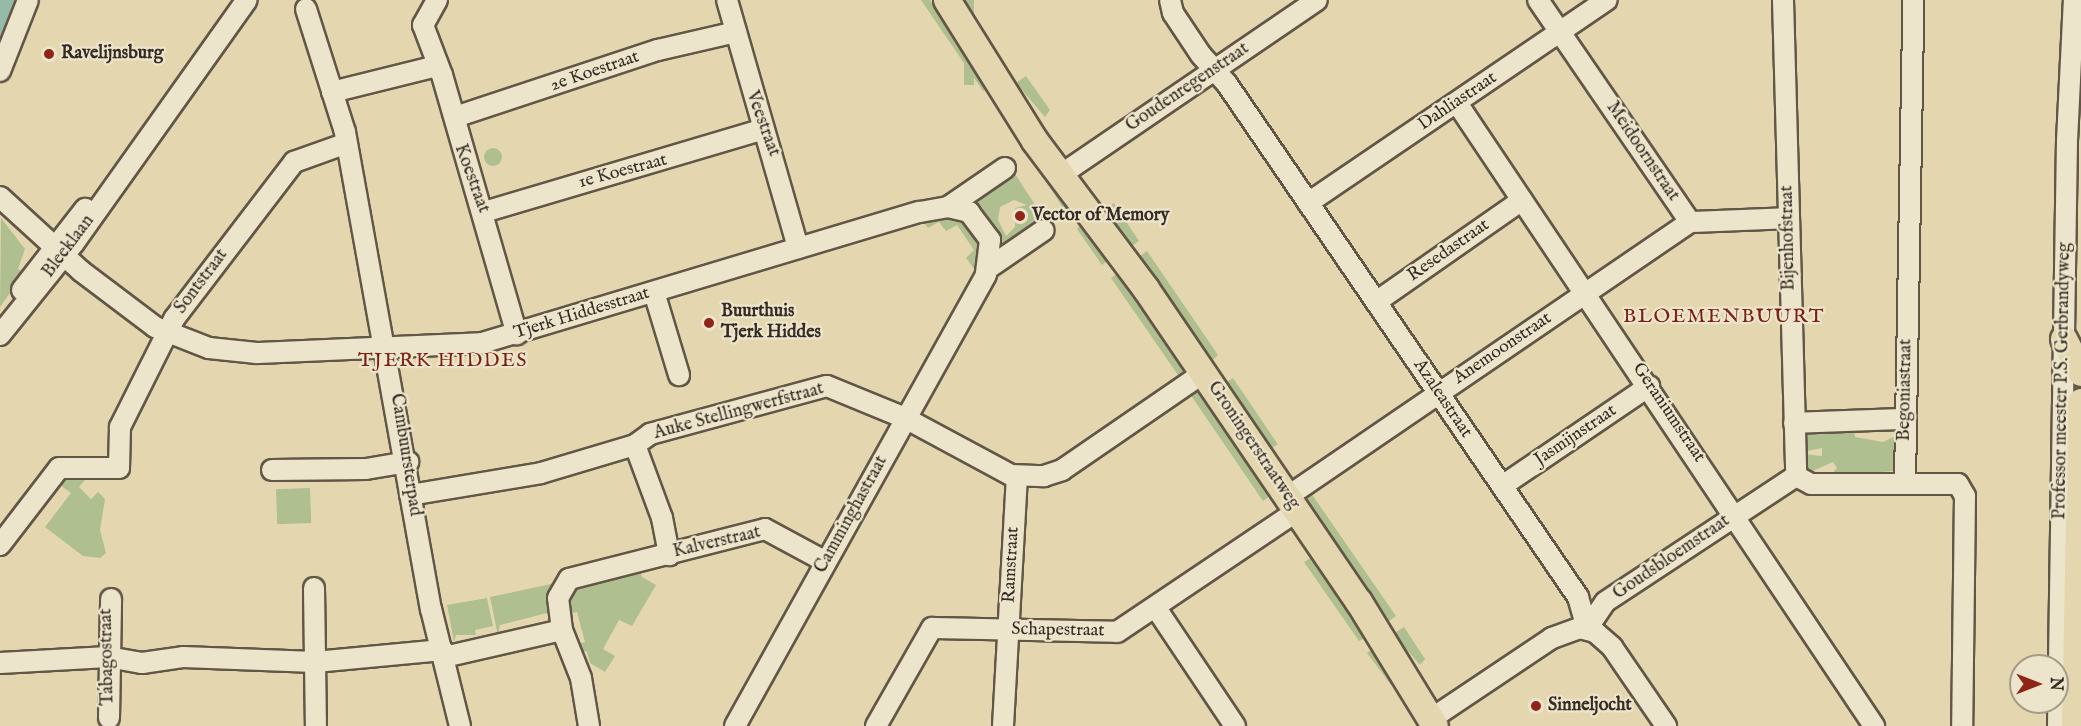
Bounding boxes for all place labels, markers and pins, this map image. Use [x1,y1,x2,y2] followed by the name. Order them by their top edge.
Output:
[61,43,163,65] place label: Ravelijnsburg
[42,47,56,61] marker: Ravelijnsburg
[1032,205,1169,227] place label: Vector of Memory
[1013,209,1027,223] marker: Vector of Memory
[721,302,821,344] place label: Buurthuis Tjerk Hiddes
[702,316,716,330] marker: Buurthuis Tjerk Hiddes
[1548,695,1632,717] place label: Sinneljocht
[1529,699,1543,713] marker: Sinneljocht

